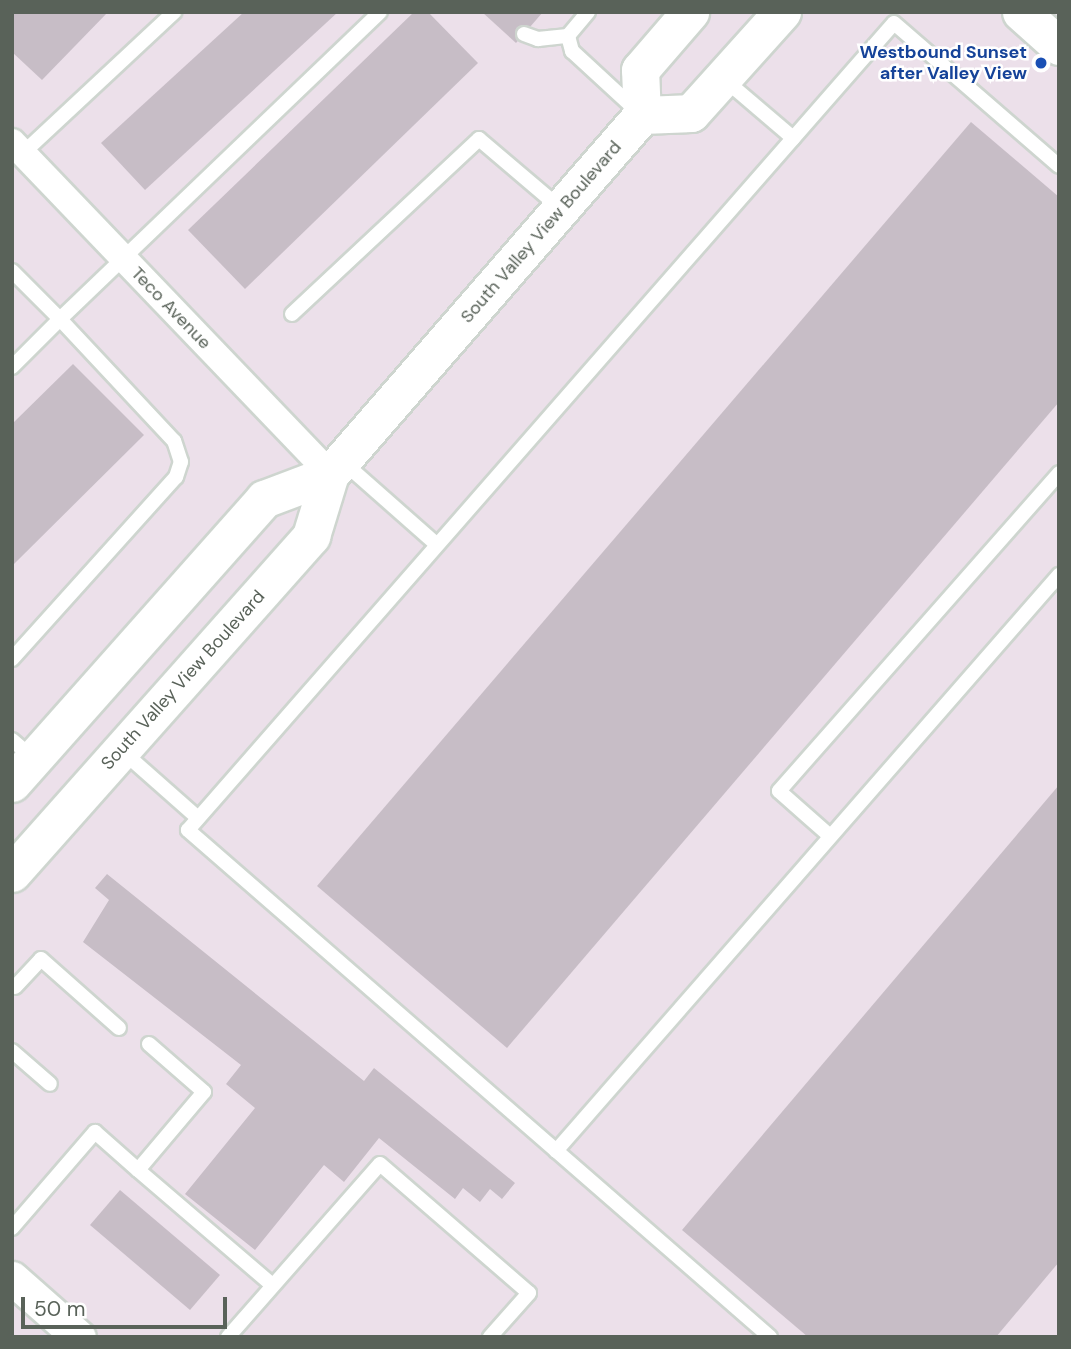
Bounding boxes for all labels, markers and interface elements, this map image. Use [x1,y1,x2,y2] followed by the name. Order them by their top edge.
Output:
[860,42,1027,84] place label: Westbound Sunset after Valley View
[1033,55,1049,71] marker: Westbound Sunset after Valley View
[456,137,626,327] street label: South Valley View Boulevard
[127,263,215,353] street label: Teco Avenue
[97,586,269,774] street label: South Valley View Boulevard
[24,1282,231,1326] scale bar
[34,1295,85,1323] text: 50 m

